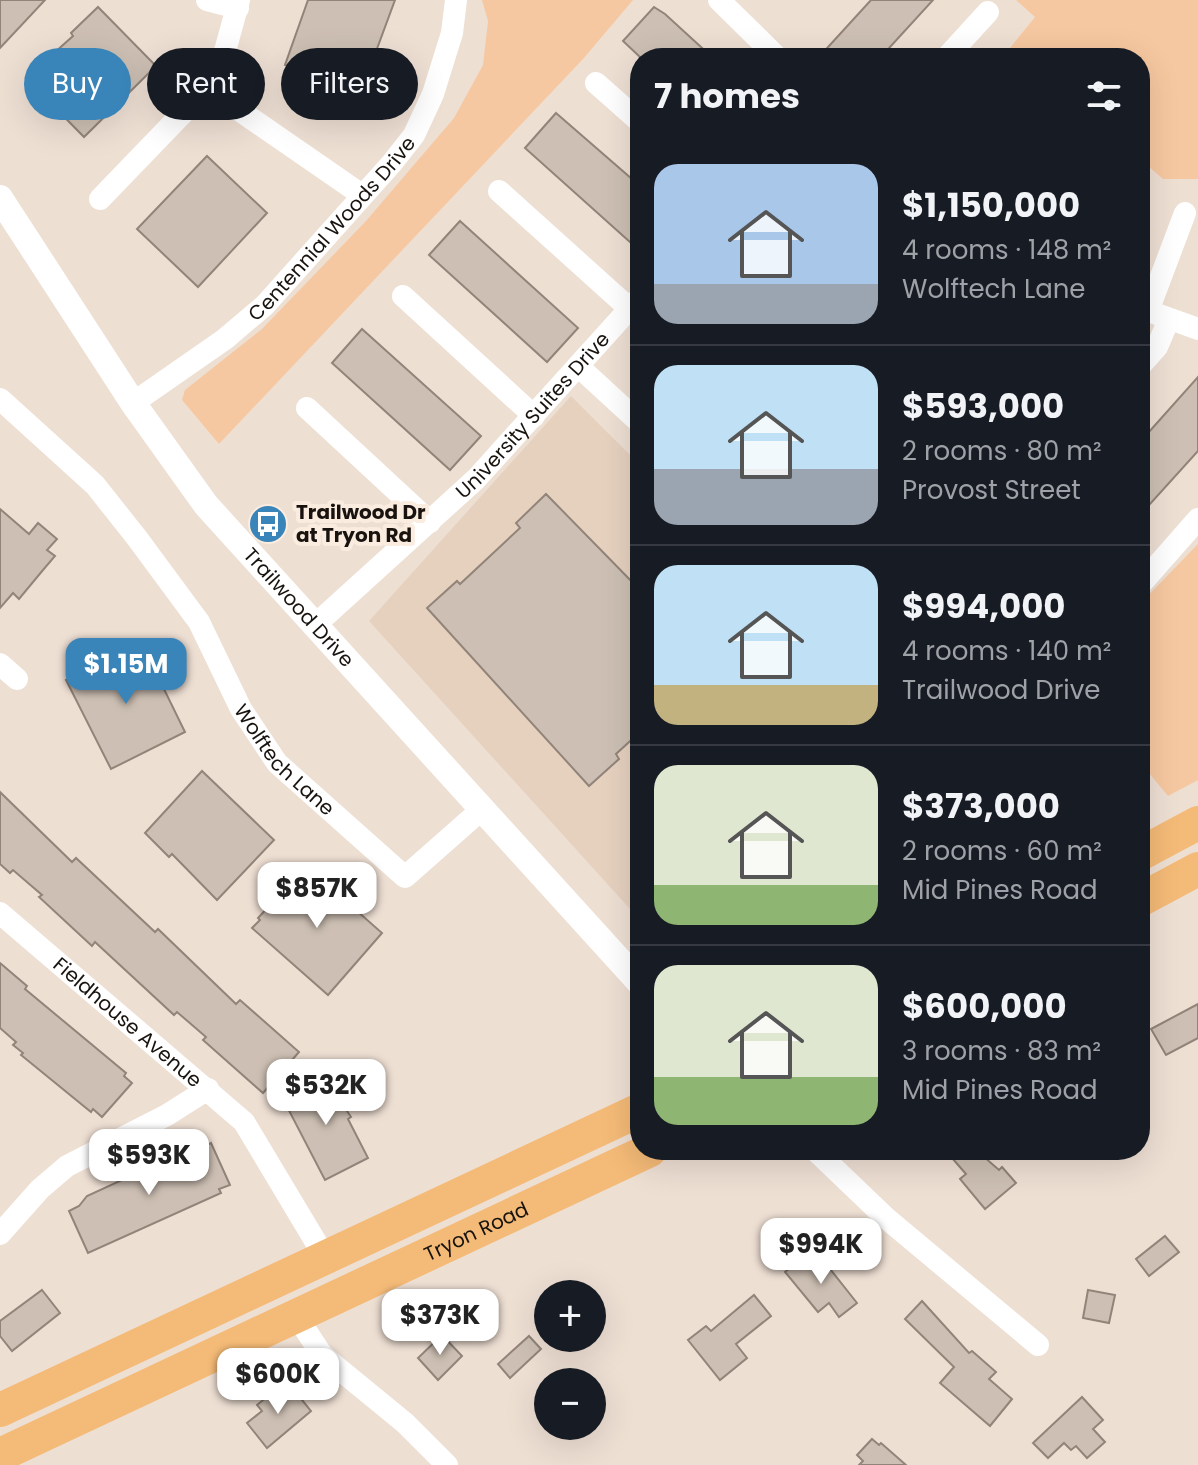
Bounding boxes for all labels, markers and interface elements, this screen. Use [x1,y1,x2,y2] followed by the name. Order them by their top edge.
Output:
[24,48,131,120] chip: Buy
[147,48,265,120] chip: Rent
[281,48,418,120] chip: Filters
[654,72,800,120] text: 7 homes
[1082,74,1126,118] icon: filters
[242,130,422,327] street label: Centennial Woods Drive
[902,181,1080,229] text: $1,150,000
[718,196,814,292] icon: home
[902,232,1111,268] text: 4 rooms · 148 m²
[902,271,1085,307] text: Wolftech Lane
[449,326,616,505] street label: University Suites Drive
[902,382,1064,430] text: $593,000
[718,397,814,493] icon: home
[902,433,1102,469] text: 2 rooms · 80 m²
[902,472,1081,508] text: Provost Street
[296,498,426,549] place label: Trailwood Dr at Tryon Rd
[247,503,289,545] bus stop icon: Trailwood Dr at Tryon Rd
[237,541,361,673] street label: Trailwood Drive
[902,582,1065,630] text: $994,000
[718,597,814,693] icon: home
[902,633,1111,669] text: 4 rooms · 140 m²
[61,638,191,706] pin: $1.15M
[84,646,168,682] text: $1.15M
[902,672,1100,708] text: Trailwood Drive
[227,698,341,822] street label: Wolftech Lane
[902,782,1060,830] text: $373,000
[718,797,814,893] icon: home
[902,833,1102,869] text: 2 rooms · 60 m²
[261,862,373,930] pin: $857K
[276,870,358,906] text: $857K
[902,872,1098,908] text: Mid Pines Road
[47,951,208,1094] street label: Fieldhouse Avenue
[902,982,1067,1030] text: $600,000
[718,997,814,1093] icon: home
[902,1033,1101,1069] text: 3 rooms · 83 m²
[270,1059,382,1127] pin: $532K
[285,1067,367,1103] text: $532K
[902,1072,1098,1108] text: Mid Pines Road
[93,1129,205,1197] pin: $593K
[107,1137,191,1173] text: $593K
[419,1195,533,1268] street label: Tryon Road
[765,1218,877,1286] pin: $994K
[779,1226,863,1262] text: $994K
[534,1280,606,1440] map controls
[534,1280,606,1352] button: +
[384,1289,496,1357] pin: $373K
[400,1297,480,1333] text: $373K
[222,1348,334,1416] pin: $600K
[235,1356,321,1392] text: $600K
[534,1368,606,1440] button: −

